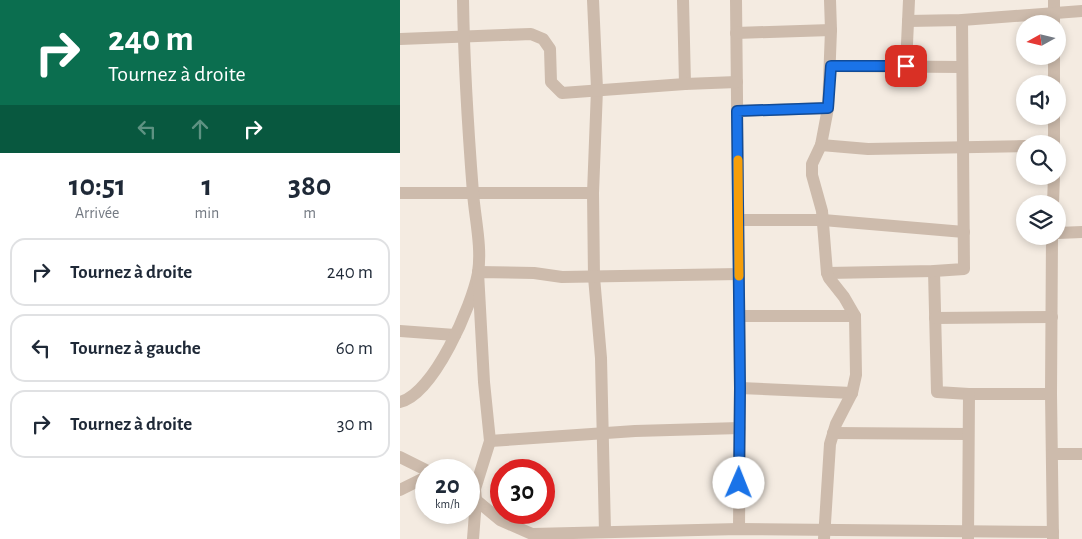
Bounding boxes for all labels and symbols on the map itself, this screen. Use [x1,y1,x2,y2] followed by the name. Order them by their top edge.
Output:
[1016,15,1066,65] north arrow
[885,45,927,87] pin
[712,456,764,508] position arrow
[490,459,555,524] speed limit sign: 30

